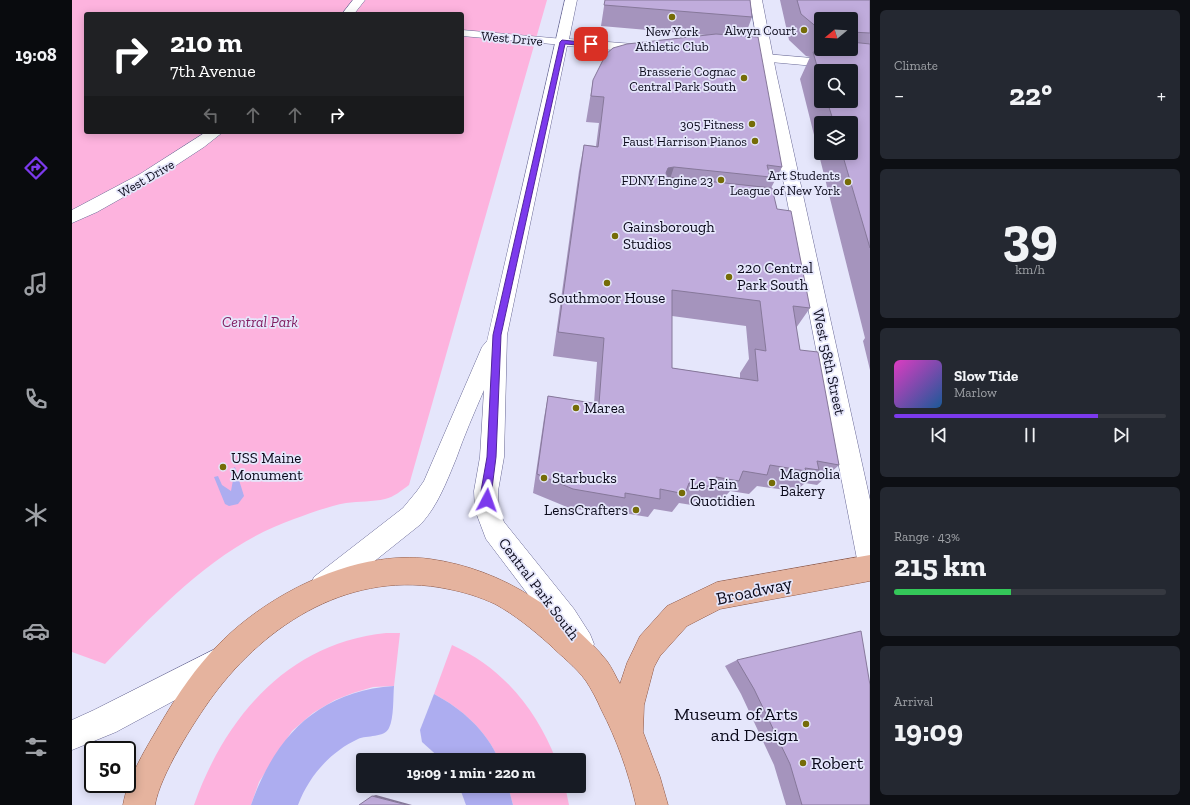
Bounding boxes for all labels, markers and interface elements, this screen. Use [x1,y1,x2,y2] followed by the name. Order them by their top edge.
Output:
[667,12,677,22] marker: New York Athletic Club
[814,12,858,56] north arrow
[814,12,858,160] map controls
[725,23,796,38] place label: Alwyn Court
[635,24,709,54] place label: New York Athletic Club
[799,25,809,35] marker: Alwyn Court
[170,26,242,59] text: 210 m
[574,27,608,61] pin
[104,28,156,80] icon: right
[481,28,543,49] street label: West Drive
[580,33,602,55] icon: arrive
[15,44,57,66] text: 19:08
[894,58,938,73] text: Climate
[170,60,256,82] text: 7th Avenue
[629,64,737,94] place label: Brasserie Cognac Central Park South
[814,64,858,108] button: search
[739,73,749,83] marker: Brasserie Cognac Central Park South
[1009,77,1052,113] text: 22°
[894,82,904,109] text: −
[1157,82,1166,109] text: +
[200,104,222,126] icon: left
[242,104,264,126] icon: ahead
[284,104,306,126] icon: ahead
[326,104,348,126] icon: right
[814,116,858,160] button: layers
[680,117,744,132] place label: 305 Fitness
[747,119,757,129] marker: 305 Fitness
[622,134,747,149] place label: Faust Harrison Pianos
[750,136,760,146] marker: Faust Harrison Pianos
[22,154,50,182] icon: directions
[116,157,177,200] street label: West Drive
[730,168,840,198] place label: Art Students League of New York
[621,173,713,188] place label: FDNY Engine 23
[716,175,726,185] marker: FDNY Engine 23
[843,177,853,187] marker: Art Students League of New York
[1002,205,1058,267] text: 39
[623,218,715,253] place label: Gainsborough Studios
[610,231,620,241] marker: Gainsborough Studios
[737,259,813,294] place label: 220 Central Park South
[1015,262,1045,277] text: km/h
[22,270,50,298] icon: music
[724,272,734,282] marker: 220 Central Park South
[602,278,612,288] marker: Southmoor House
[549,289,665,307] place label: Southmoor House
[809,307,849,417] street label: West 58th Street
[222,313,298,331] park label: Central Park
[954,367,1018,385] text: Slow Tide
[22,385,50,413] icon: phone
[954,385,997,400] text: Marlow
[584,399,625,417] place label: Marea
[571,403,581,413] marker: Marea
[928,424,950,446] icon: previous
[1019,424,1041,446] icon: pause
[1110,424,1132,446] icon: next
[231,449,303,484] place label: USS Maine Monument
[218,462,228,472] marker: USS Maine Monument
[780,465,840,500] place label: Magnolia Bakery
[552,469,617,487] place label: Starbucks
[539,473,549,483] marker: Starbucks
[690,475,755,510] place label: Le Pain Quotidien
[767,478,777,488] marker: Magnolia Bakery
[466,479,508,521] position arrow
[677,488,687,498] marker: Le Pain Quotidien
[22,501,50,529] icon: climate
[544,501,628,519] place label: LensCrafters
[631,505,641,515] marker: LensCrafters
[894,529,960,544] text: Range · 43%
[495,534,584,644] street label: Central Park South
[894,548,986,584] text: 215 km
[714,572,795,610] street label: Broadway
[22,617,50,645] icon: car
[894,694,933,709] text: Arrival
[674,703,799,746] place label: Museum of Arts and Design
[894,713,963,749] text: 19:09
[801,719,811,729] marker: Museum of Arts and Design
[22,733,50,761] icon: filters
[84,741,136,793] speed limit sign: 50
[811,752,864,774] place label: Robert
[798,758,808,768] marker: Robert
[407,764,535,782] text: 19:09 · 1 min · 220 m

